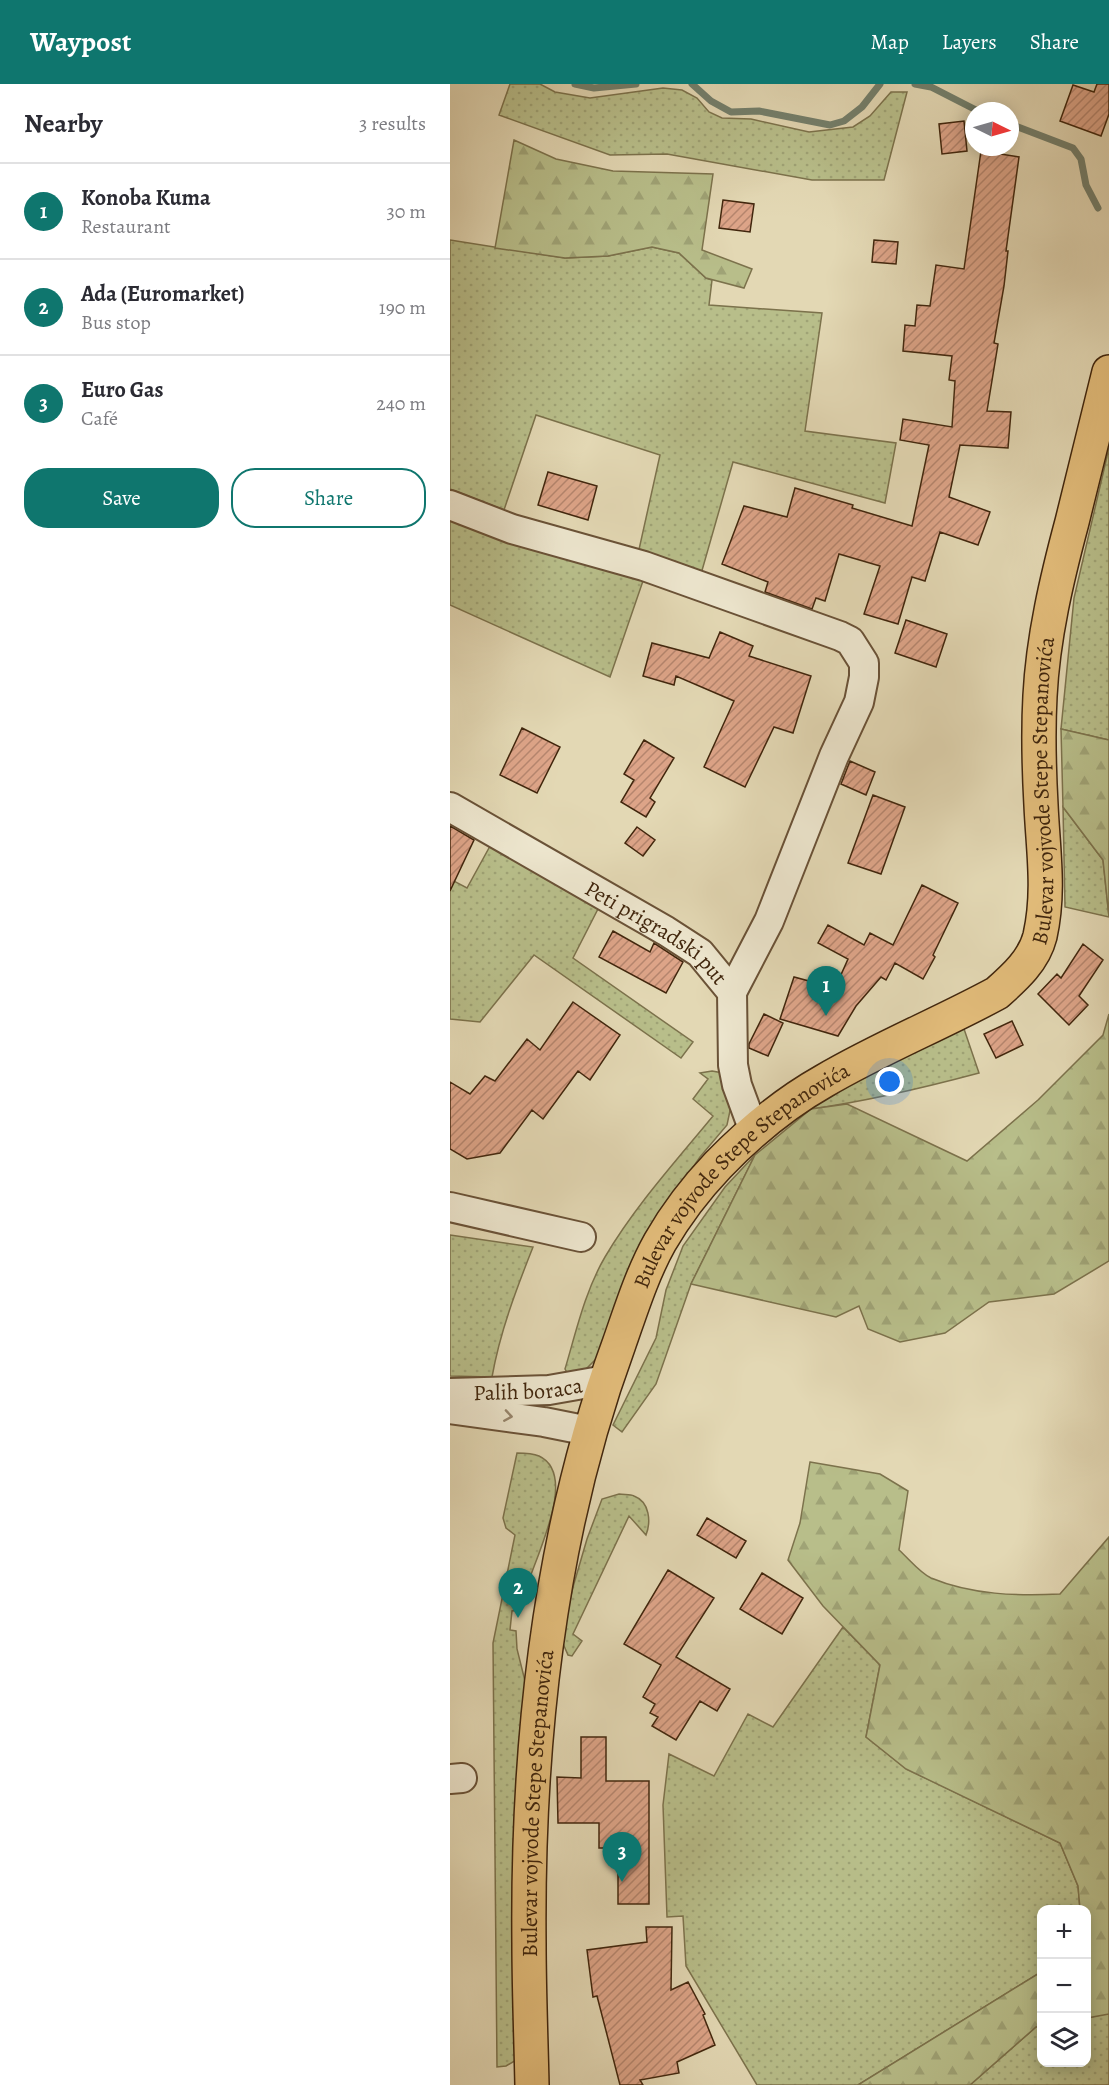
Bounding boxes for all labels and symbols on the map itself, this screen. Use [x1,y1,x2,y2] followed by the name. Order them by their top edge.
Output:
[965,102,1019,156] north arrow
[1024,634,1062,948] street label: Bulevar vojvode Stepe Stepanovića
[579,874,734,991] street label: Peti prigradski put
[806,966,845,1016] pin: 1
[626,1055,856,1293] street label: Bulevar vojvode Stepe Stepanovića
[875,1067,904,1096] your location
[473,1370,586,1408] street label: Palih boraca
[503,1409,513,1422] one-way arrow
[498,1568,538,1618] pin: 2
[515,1647,562,1957] street label: Bulevar vojvode Stepe Stepanovića
[602,1832,642,1882] pin: 3

